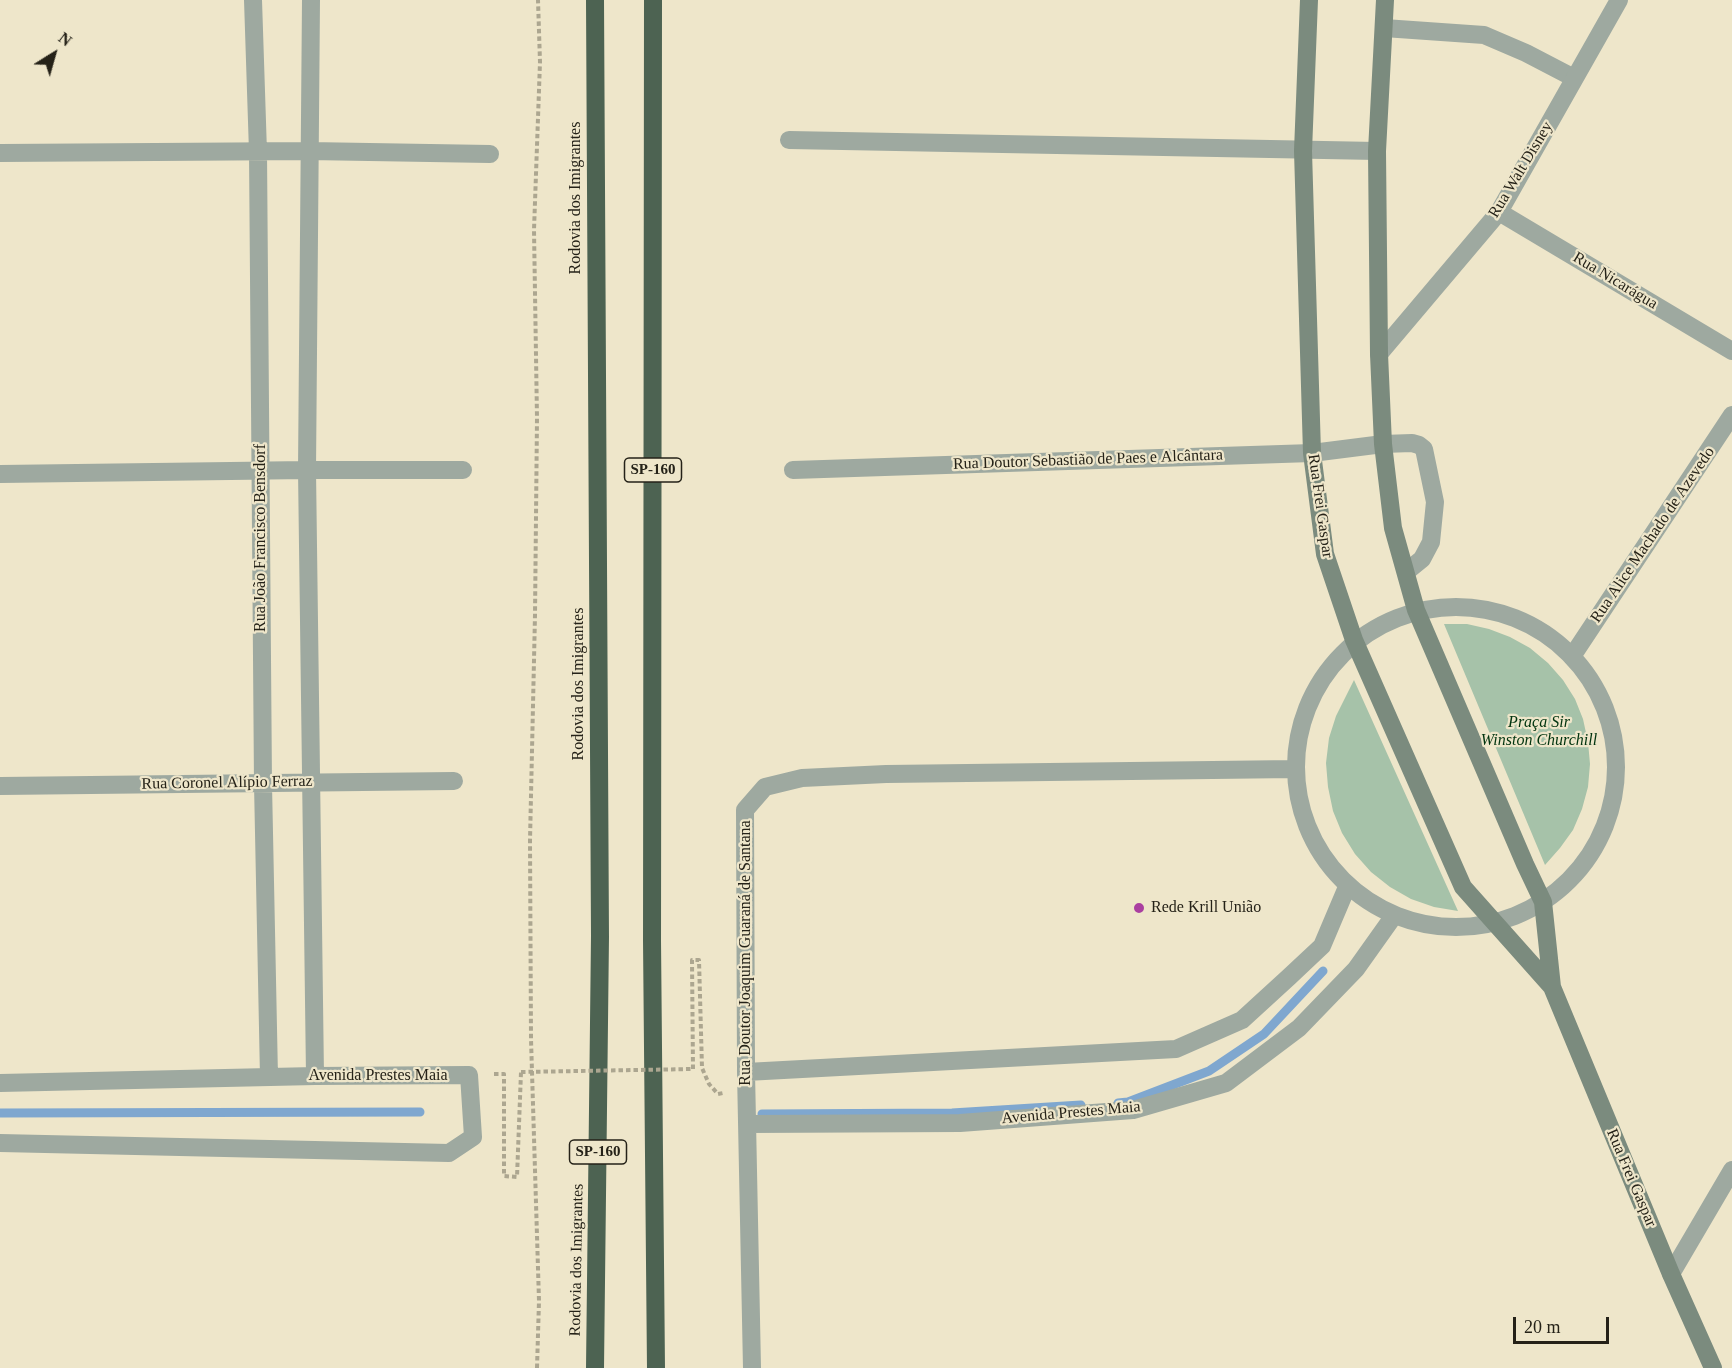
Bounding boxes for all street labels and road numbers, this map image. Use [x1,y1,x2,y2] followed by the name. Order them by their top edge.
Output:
[1485,118,1557,222] street label: Rua Walt Disney
[566,122,586,274] street label: Rodovia dos Imigrantes
[1569,248,1661,314] street label: Rua Nicarágua
[1587,443,1719,627] street label: Rua Alice Machado de Azevedo
[251,444,271,632] street label: Rua João Francisco Bensdorf
[953,446,1223,474] street label: Rua Doutor Sebastião de Paes e Alcântara
[1303,453,1337,559] street label: Rua Frei Gaspar
[624,458,682,482] road number: SP-160
[569,608,589,760] street label: Rodovia dos Imigrantes
[141,772,313,794] street label: Rua Coronel Alípio Ferraz
[736,820,756,1086] street label: Rua Doutor Joaquim Guaraná de Santana
[308,1066,448,1086] street label: Avenida Prestes Maia
[1001,1097,1141,1129] street label: Avenida Prestes Maia
[1602,1126,1660,1230] street label: Rua Frei Gaspar
[570,1140,626,1164] road number: SP-160
[566,1183,588,1337] street label: Rodovia dos Imigrantes

